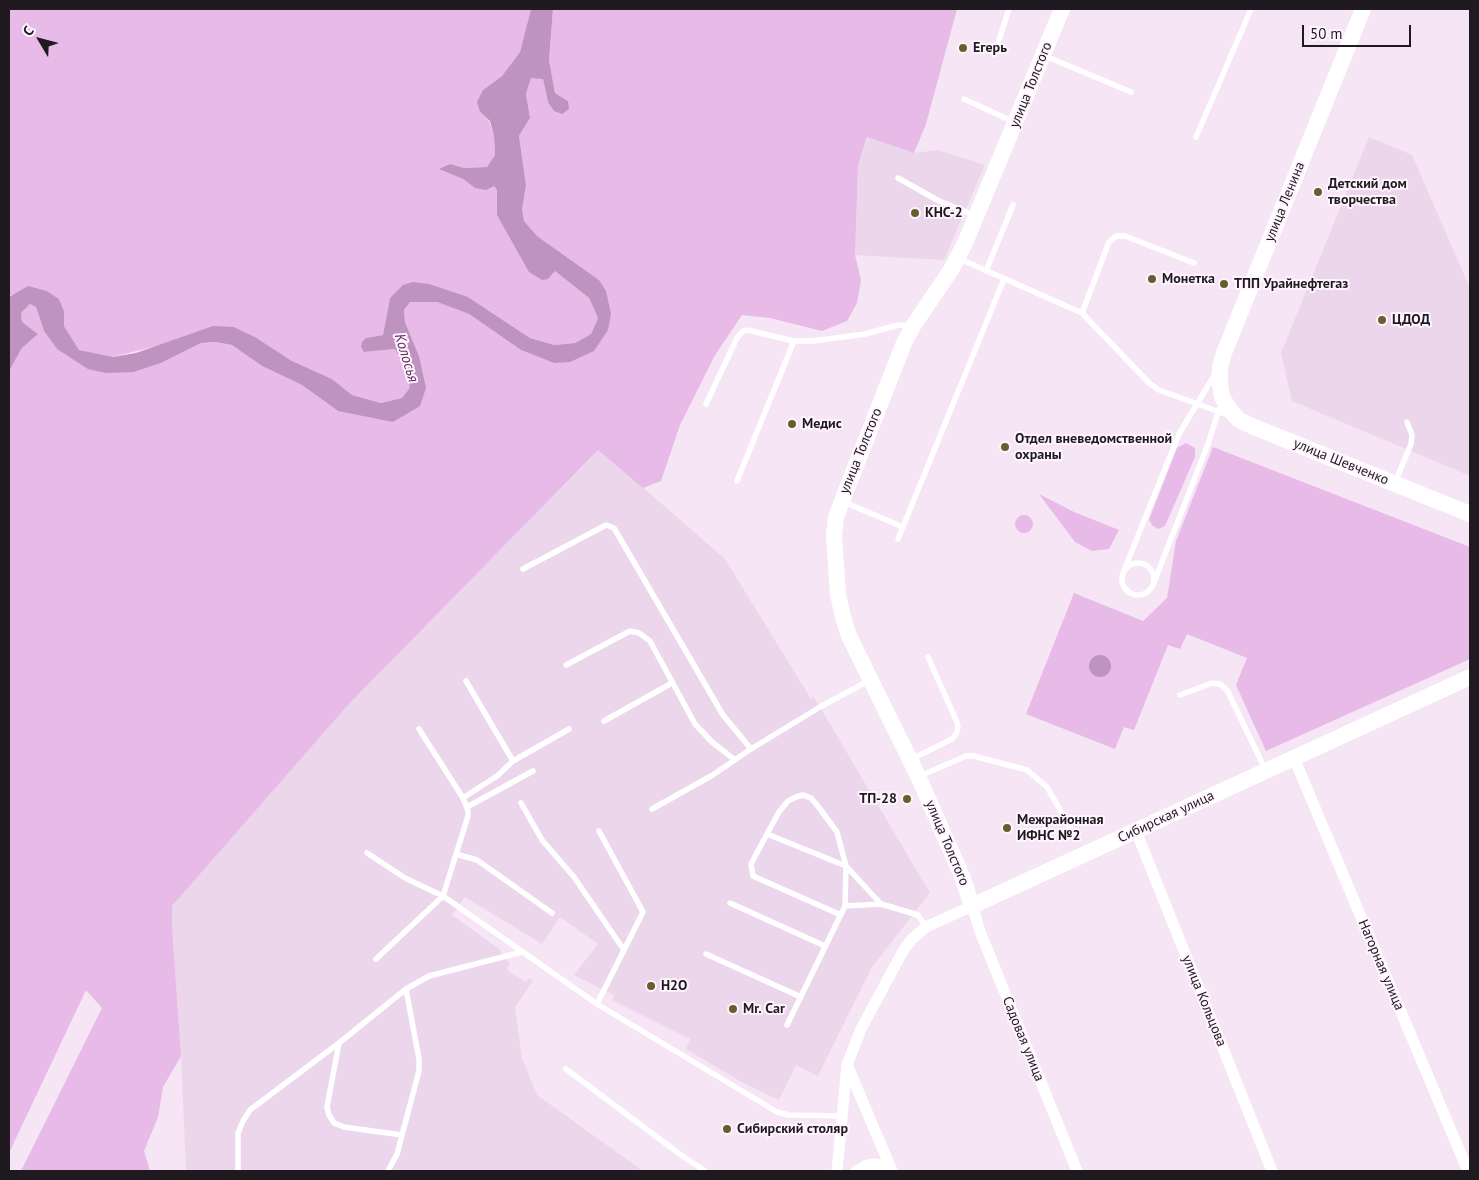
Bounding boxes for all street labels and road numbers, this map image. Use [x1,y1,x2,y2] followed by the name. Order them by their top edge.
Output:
[1006,40,1056,130] street label: улица Толстого
[1261,159,1309,245] street label: улица Ленина
[836,406,886,496] street label: улица Толстого
[1291,435,1391,489] street label: улица Шевченко
[1115,787,1217,847] street label: Сибирская улица
[921,798,973,888] street label: улица Толстого
[1354,917,1408,1013] street label: Нагорная улица
[1178,953,1230,1049] street label: улица Кольцова
[998,994,1048,1084] street label: Садовая улица

